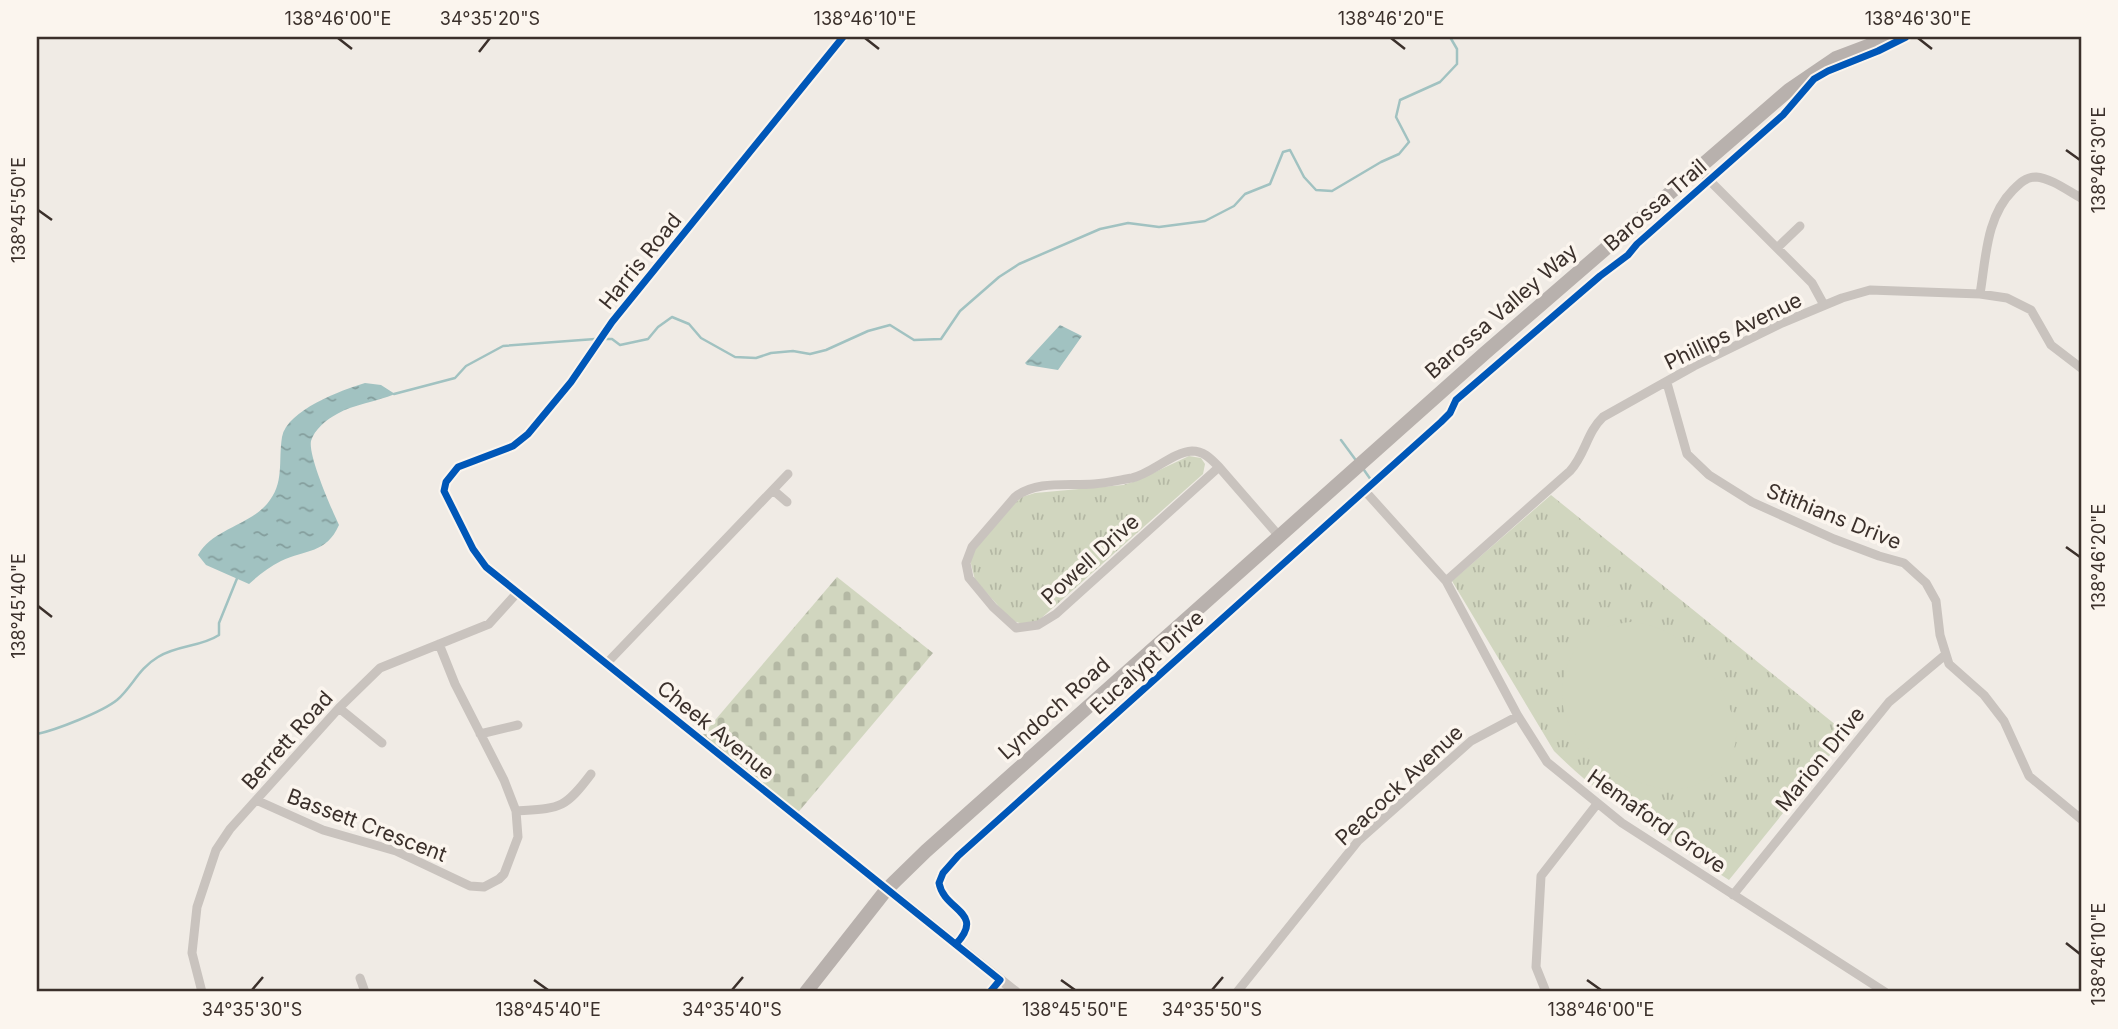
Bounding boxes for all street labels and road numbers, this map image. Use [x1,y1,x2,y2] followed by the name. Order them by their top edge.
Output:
[1599,154,1711,256] street label: Barossa Trail
[594,208,686,314] street label: Harris Road
[1420,238,1582,384] street label: Barossa Valley Way
[1660,287,1806,375] street label: Phillips Avenue
[1763,478,1905,554] street label: Stithians Drive
[1036,509,1144,609] street label: Powell Drive
[1085,605,1209,719] street label: Eucalypt Drive
[993,652,1115,764] street label: Lyndoch Road
[652,675,780,785] street label: Cheek Avenue
[236,686,338,794] street label: Berrett Road
[1770,702,1870,816] street label: Marion Drive
[1330,719,1468,851] street label: Peacock Avenue
[1583,764,1731,878] street label: Hemaford Grove
[284,783,450,867] street label: Bassett Crescent

